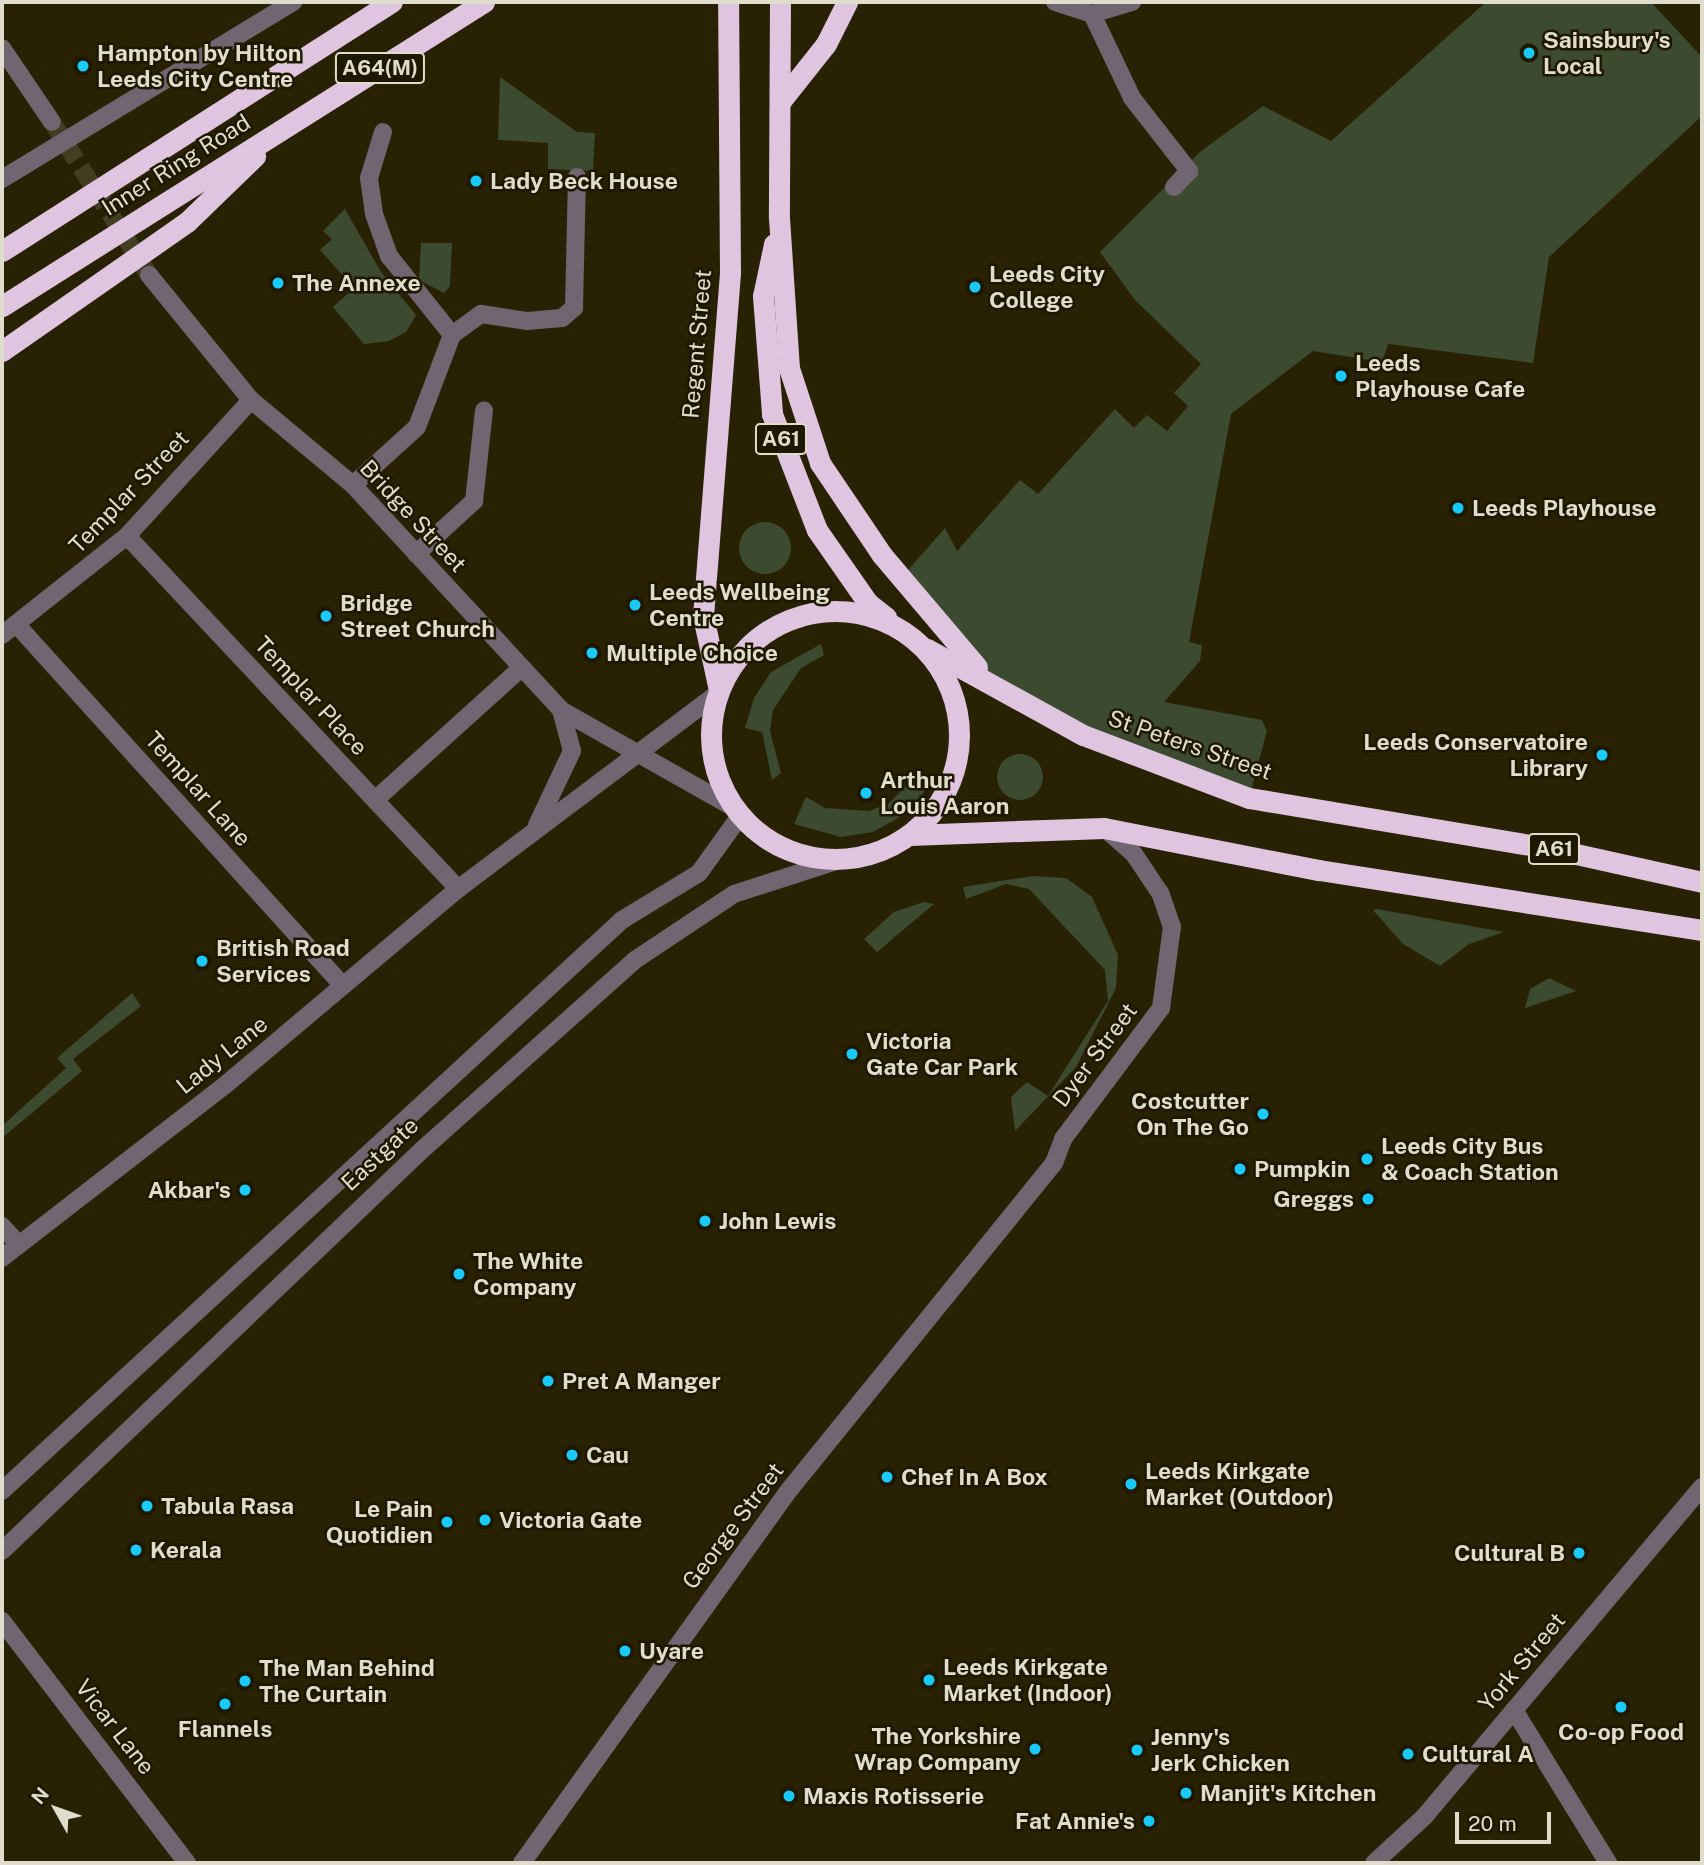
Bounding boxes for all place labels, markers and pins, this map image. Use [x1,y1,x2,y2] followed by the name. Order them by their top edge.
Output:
[1543,26,1671,80] place label: Sainsbury's Local
[97,39,302,93] place label: Hampton by Hilton Leeds City Centre
[1521,45,1537,61] marker: Sainsbury's Local
[75,58,91,74] marker: Hampton by Hilton Leeds City Centre
[490,167,678,195] place label: Lady Beck House
[468,173,484,189] marker: Lady Beck House
[989,260,1105,314] place label: Leeds City College
[292,269,421,297] place label: The Annexe
[270,275,286,291] marker: The Annexe
[967,279,983,295] marker: Leeds City College
[1355,349,1525,403] place label: Leeds Playhouse Cafe
[1333,368,1349,384] marker: Leeds Playhouse Cafe
[1472,494,1657,522] place label: Leeds Playhouse
[1450,500,1466,516] marker: Leeds Playhouse
[649,578,830,632] place label: Leeds Wellbeing Centre
[340,589,495,643] place label: Bridge Street Church
[627,597,643,613] marker: Leeds Wellbeing Centre
[318,608,334,624] marker: Bridge Street Church
[606,639,778,667] place label: Multiple Choice
[584,645,600,661] marker: Multiple Choice
[1363,728,1588,782] place label: Leeds Conservatoire Library
[1594,747,1610,763] marker: Leeds Conservatoire Library
[880,766,1009,820] place label: Arthur Louis Aaron
[858,785,874,801] marker: Arthur Louis Aaron
[216,934,350,988] place label: British Road Services
[194,953,210,969] marker: British Road Services
[866,1027,1018,1081] place label: Victoria Gate Car Park
[844,1046,860,1062] marker: Victoria Gate Car Park
[1131,1087,1249,1141] place label: Costcutter On The Go
[1255,1106,1271,1122] marker: Costcutter On The Go
[1381,1132,1559,1186] place label: Leeds City Bus & Coach Station
[1359,1151,1375,1167] marker: Leeds City Bus & Coach Station
[1254,1155,1350,1183] place label: Pumpkin
[1232,1161,1248,1177] marker: Pumpkin
[148,1176,231,1204] place label: Akbar's
[237,1182,253,1198] marker: Akbar's
[1273,1185,1354,1213] place label: Greggs
[1360,1191,1376,1207] marker: Greggs
[719,1207,836,1235] place label: John Lewis
[697,1213,713,1229] marker: John Lewis
[473,1247,584,1301] place label: The White Company
[451,1266,467,1282] marker: The White Company
[562,1367,721,1395] place label: Pret A Manger
[540,1373,556,1389] marker: Pret A Manger
[586,1441,629,1469] place label: Cau
[564,1447,580,1463] marker: Cau
[1145,1457,1334,1511] place label: Leeds Kirkgate Market (Outdoor)
[901,1463,1048,1491] place label: Chef In A Box
[879,1469,895,1485] marker: Chef In A Box
[1123,1476,1139,1492] marker: Leeds Kirkgate Market (Outdoor)
[161,1492,294,1520] place label: Tabula Rasa
[326,1495,433,1549] place label: Le Pain Quotidien
[139,1498,155,1514] marker: Tabula Rasa
[499,1506,642,1534] place label: Victoria Gate
[477,1512,493,1528] marker: Victoria Gate
[439,1514,455,1530] marker: Le Pain Quotidien
[150,1536,222,1564] place label: Kerala
[1454,1539,1565,1567] place label: Cultural B
[128,1542,144,1558] marker: Kerala
[1571,1545,1587,1561] marker: Cultural B
[639,1637,704,1665] place label: Uyare
[617,1643,633,1659] marker: Uyare
[943,1653,1113,1707] place label: Leeds Kirkgate Market (Indoor)
[259,1654,435,1708] place label: The Man Behind The Curtain
[921,1672,937,1688] marker: Leeds Kirkgate Market (Indoor)
[237,1673,253,1689] marker: The Man Behind The Curtain
[217,1696,233,1712] marker: Flannels
[1613,1699,1629,1715] marker: Co-op Food
[178,1715,272,1743] place label: Flannels
[1558,1718,1684,1746] place label: Co-op Food
[854,1722,1021,1776] place label: The Yorkshire Wrap Company
[1151,1723,1290,1777] place label: Jenny's Jerk Chicken
[1422,1740,1534,1768] place label: Cultural A
[1027,1741,1043,1757] marker: The Yorkshire Wrap Company
[1129,1742,1145,1758] marker: Jenny's Jerk Chicken
[1400,1746,1416,1762] marker: Cultural A
[1200,1779,1377,1807] place label: Manjit's Kitchen
[803,1782,984,1810] place label: Maxis Rotisserie
[1178,1785,1194,1801] marker: Manjit's Kitchen
[781,1788,797,1804] marker: Maxis Rotisserie
[1015,1807,1135,1835] place label: Fat Annie's
[1141,1813,1157,1829] marker: Fat Annie's

